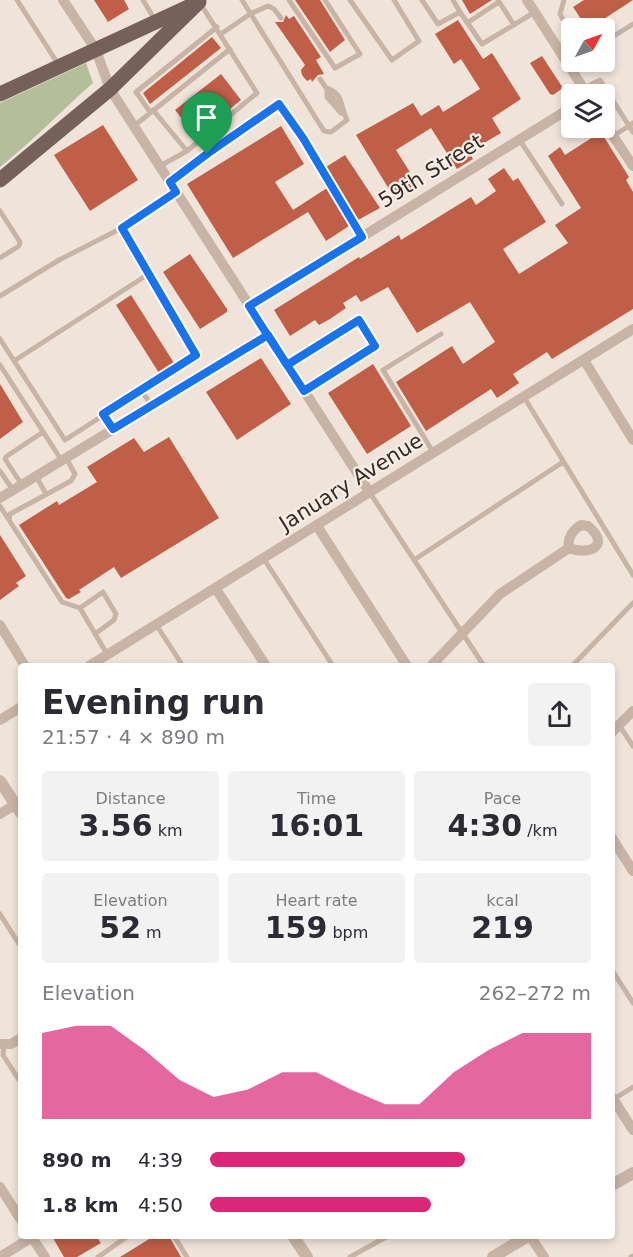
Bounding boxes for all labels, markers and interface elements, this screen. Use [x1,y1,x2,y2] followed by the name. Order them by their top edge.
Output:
[561,18,615,72] north arrow
[561,18,615,138] map controls
[561,84,615,138] button: layers
[181,92,232,154] pin
[190,101,223,134] icon: arrive
[374,129,488,213] street label: 59th Street
[273,428,427,537] street label: January Avenue
[42,683,265,722] text: Evening run
[528,683,591,746] button: share
[42,725,225,749] text: 21:57 · 4 × 890 m
[96,789,165,808] text: Distance
[297,789,336,808] text: Time
[484,789,521,808] text: Pace
[79,808,153,843] text: 3.56
[269,808,364,843] text: 16:01
[448,808,522,843] text: 4:30
[153,821,182,840] text: km
[522,821,557,840] text: /km
[93,891,168,910] text: Elevation
[275,891,358,910] text: Heart rate
[486,891,519,910] text: kcal
[99,910,141,945] text: 52
[265,910,327,945] text: 159
[471,910,534,945] text: 219
[141,923,162,942] text: m
[327,923,368,942] text: bpm
[42,981,135,1005] text: Elevation
[479,981,591,1005] text: 262–272 m
[42,1148,112,1172] text: 890 m
[138,1148,183,1172] text: 4:39
[42,1193,119,1217] text: 1.8 km
[138,1193,183,1217] text: 4:50

